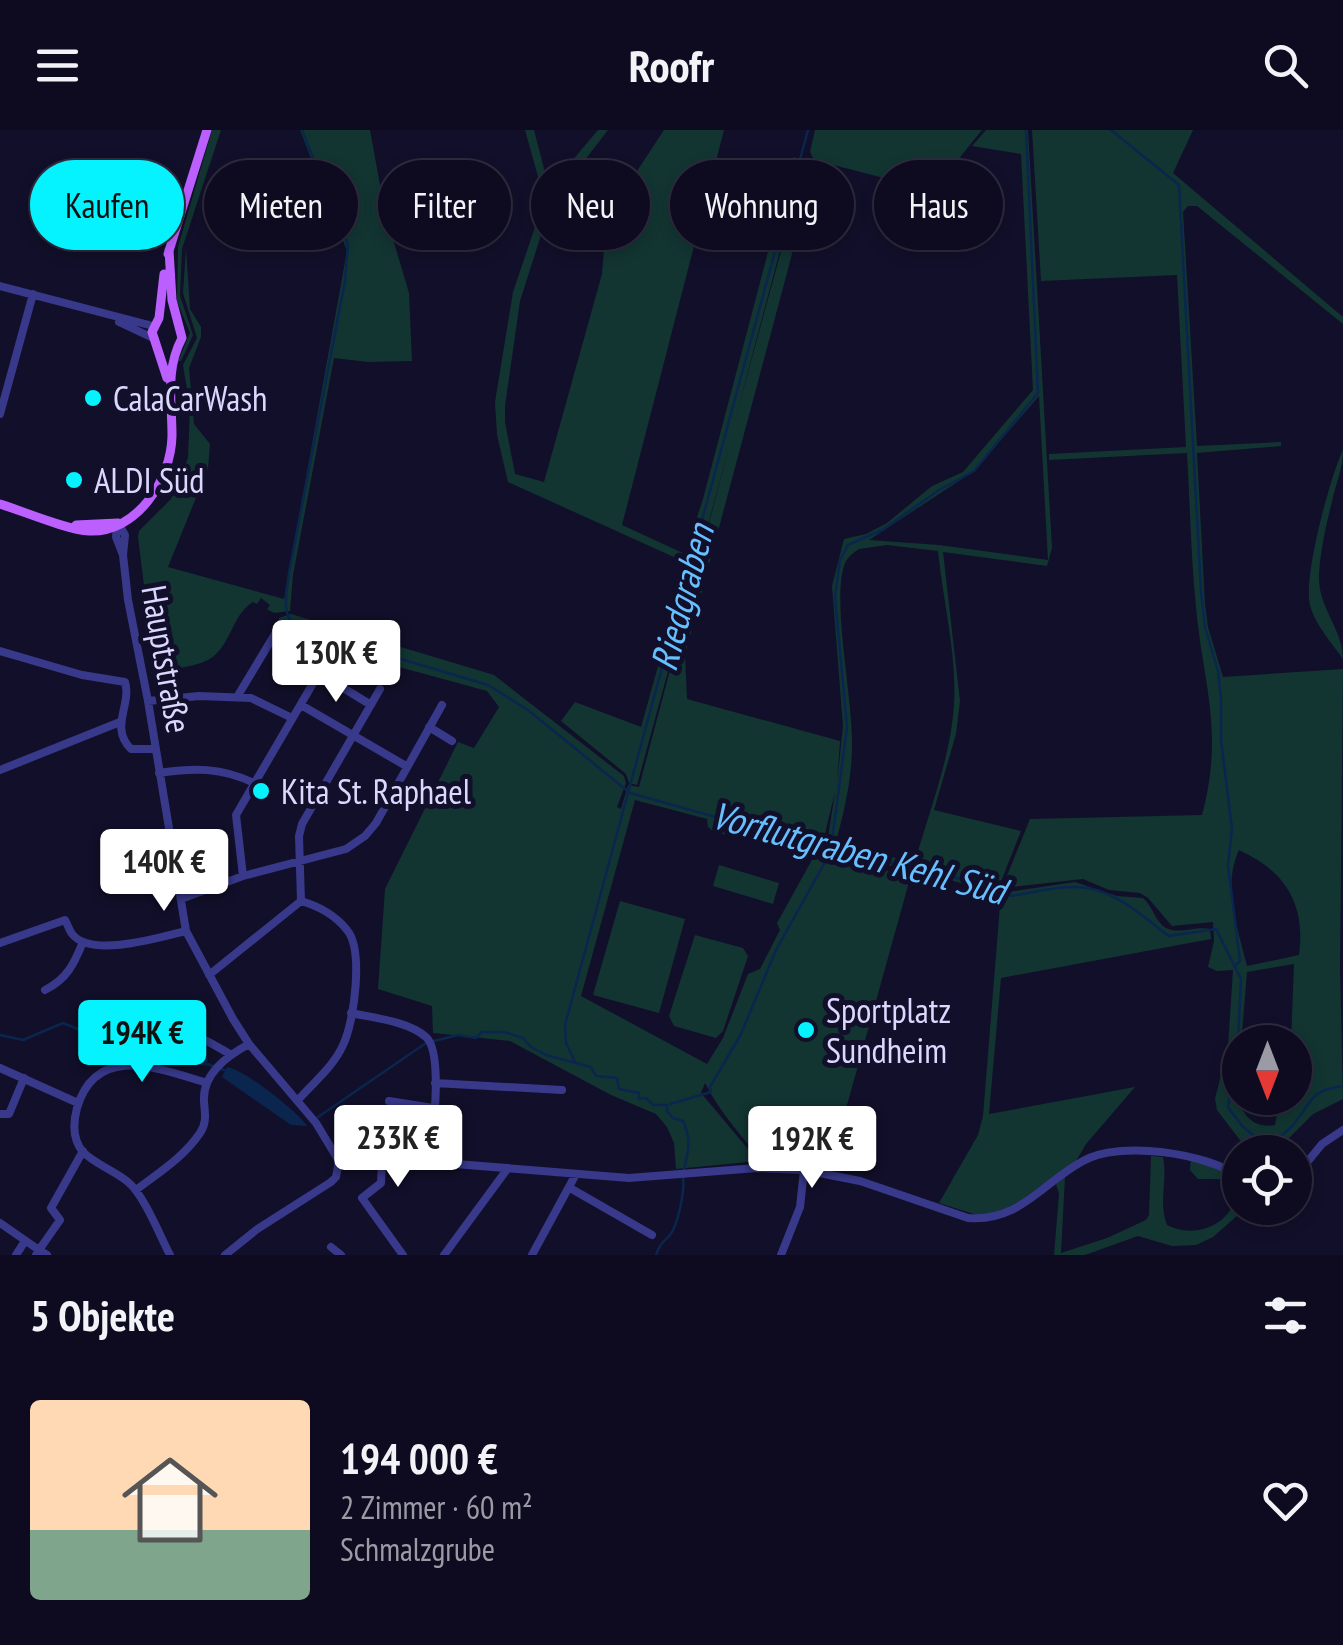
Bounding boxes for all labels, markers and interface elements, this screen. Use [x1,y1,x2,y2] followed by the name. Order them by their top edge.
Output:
[629,36,714,94] text: Roofr
[30,38,85,93] icon: menu
[1258,38,1313,93] icon: search
[30,160,184,250] chip: Kaufen
[204,160,358,250] chip: Mieten
[378,160,511,250] chip: Filter
[531,160,650,250] chip: Neu
[670,160,854,250] chip: Wohnung
[874,160,1003,250] chip: Haus
[113,375,267,421] place label: CalaCarWash
[82,387,104,409] marker: CalaCarWash
[94,457,204,503] place label: ALDI Süd
[63,469,85,491] marker: ALDI Süd
[638,516,725,676] water label: Riedgraben
[131,581,203,737] street label: Hauptstraße
[255,620,417,705] pin: 130K €
[294,631,378,673] text: 130K €
[281,768,471,814] place label: Kita St. Raphael
[250,780,272,802] marker: Kita St. Raphael
[707,789,1015,916] water label: Vorflutgraben Kehl Süd
[83,829,245,914] pin: 140K €
[122,840,206,882] text: 140K €
[826,987,951,1073] place label: Sportplatz Sundheim
[61,1000,223,1085] pin: 194K €
[100,1011,184,1053] text: 194K €
[795,1019,817,1041] marker: Sportplatz Sundheim
[1222,1025,1312,1115] north arrow
[1222,1025,1312,1225] map controls
[317,1105,479,1190] pin: 233K €
[731,1106,893,1191] pin: 192K €
[356,1116,440,1158] text: 233K €
[770,1117,854,1159] text: 192K €
[1222,1135,1312,1225] button: locate
[30,1288,175,1343] text: 5 Objekte
[1258,1288,1313,1343] icon: filters
[340,1431,498,1486] text: 194 000 €
[110,1440,230,1560] icon: home
[1258,1473,1313,1528] icon: heart
[340,1486,533,1528] text: 2 Zimmer · 60 m²
[340,1528,495,1570] text: Schmalzgrube

